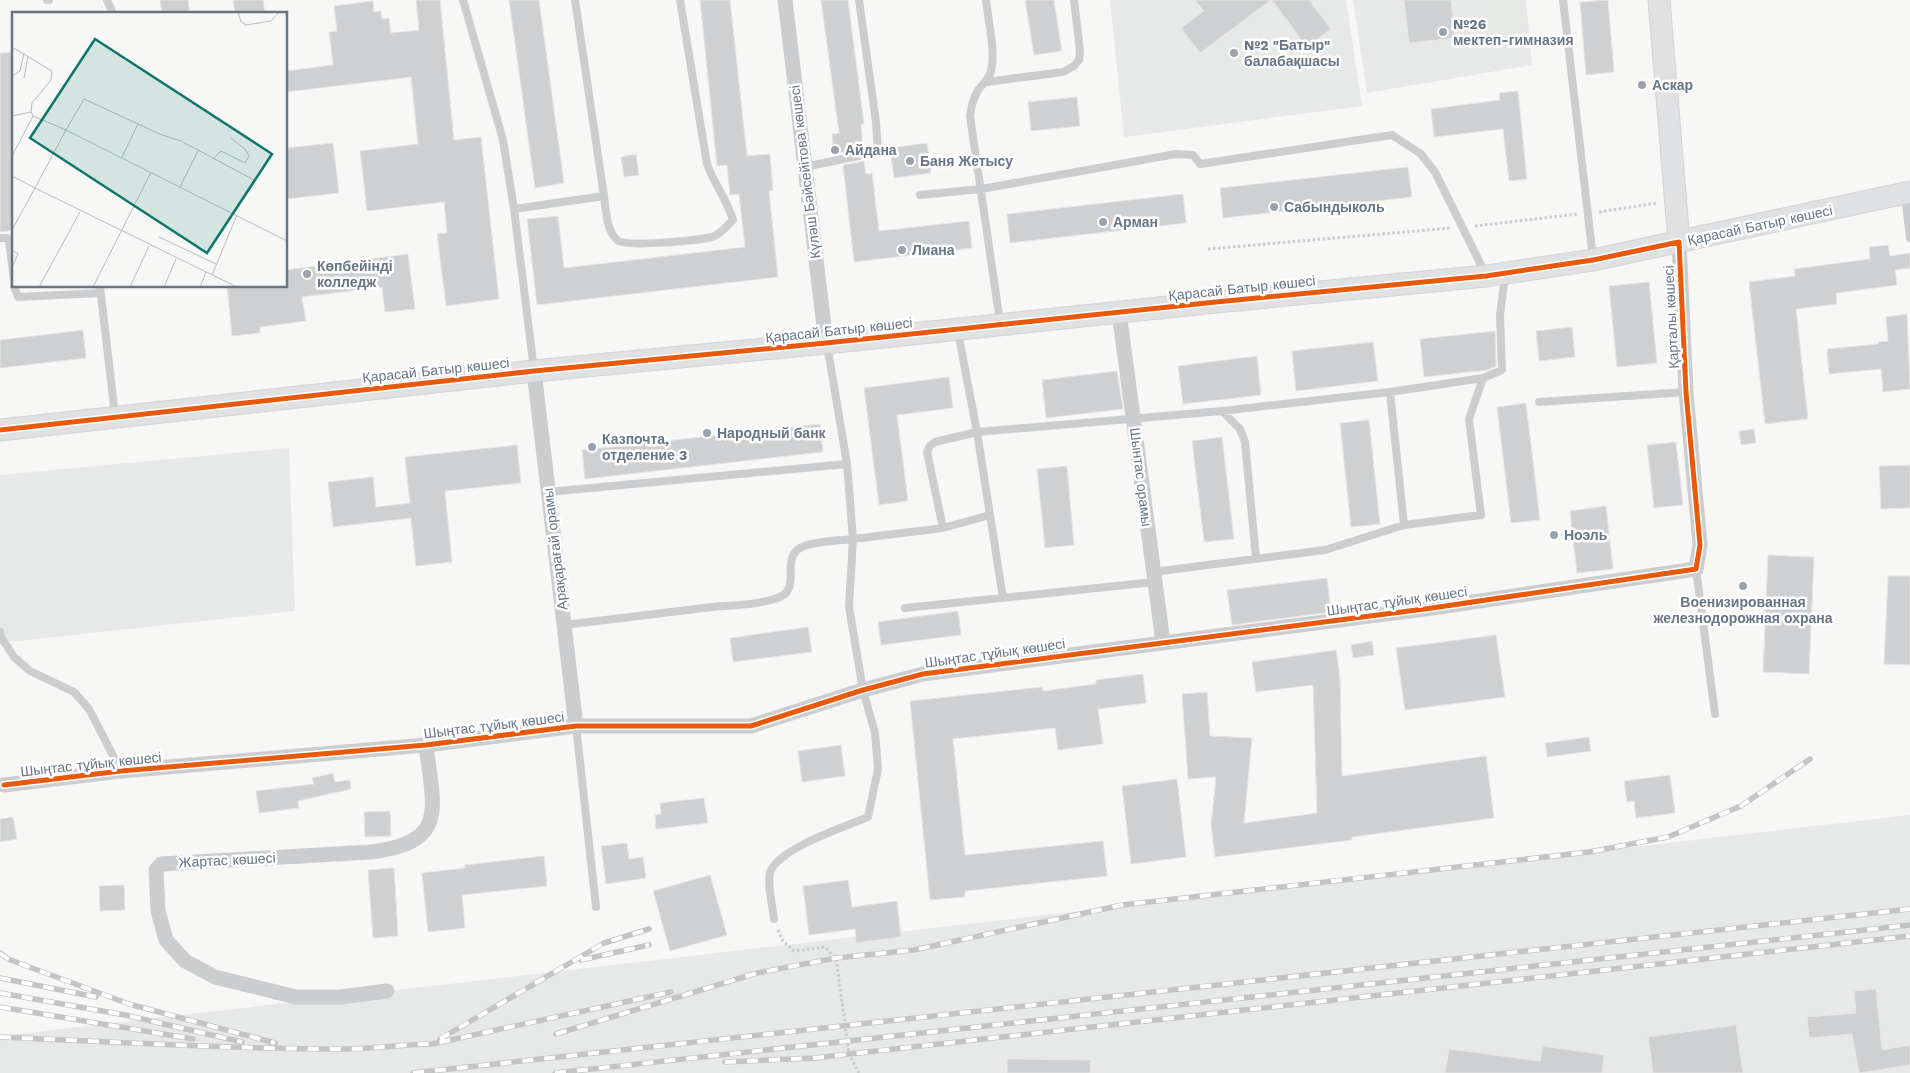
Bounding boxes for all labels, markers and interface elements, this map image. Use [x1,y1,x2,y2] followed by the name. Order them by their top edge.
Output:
[12,12,288,288] inset map
[1453,16,1574,48] place label: №26 мектеп-гимназия
[1437,26,1449,38] marker: №26 мектеп-гимназия
[1244,37,1340,69] place label: №2 "Батыр" балабақшасы
[1228,47,1240,59] marker: №2 "Батыр" балабақшасы
[1652,77,1693,93] place label: Аскар
[1636,79,1648,91] marker: Аскар
[786,84,824,260] street label: Күләш Бәйсейітова көшесі
[845,142,897,158] place label: Айдана
[829,144,841,156] marker: Айдана
[920,153,1013,169] place label: Баня Жетысу
[904,155,916,167] marker: Баня Жетысу
[1284,199,1385,215] place label: Сабындыколь
[1268,201,1280,213] marker: Сабындыколь
[1686,202,1834,248] street label: Қарасай Батыр көшесі
[1113,214,1158,230] place label: Арман
[1097,216,1109,228] marker: Арман
[912,242,955,258] place label: Лиана
[896,244,908,256] marker: Лиана
[317,258,393,290] place label: Көпбейінді колледж
[1660,265,1682,369] street label: Қарталы көшесі
[301,268,313,280] marker: Көпбейінді колледж
[1168,272,1316,304] street label: Қарасай Батыр көшесі
[765,314,913,346] street label: Қарасай Батыр көшесі
[362,354,510,386] street label: Қарасай Батыр көшесі
[717,425,827,441] place label: Народный банк
[701,427,713,439] marker: Народный банк
[1127,427,1155,527] street label: Шынтас орамы
[602,431,687,463] place label: Казпочта, отделение 3
[586,441,598,453] marker: Казпочта, отделение 3
[540,487,570,611] street label: Арақарағай орамы
[1564,527,1608,543] place label: Ноэль
[1548,529,1560,541] marker: Ноэль
[1737,580,1749,592] marker: Военизированная железнодорожная охрана
[1326,583,1468,619] street label: Шыңтас тұйық көшесі
[1652,594,1833,626] place label: Военизированная железнодорожная охрана
[924,635,1066,671] street label: Шыңтас тұйық көшесі
[423,708,565,742] street label: Шыңтас тұйық көшесі
[20,749,162,779] street label: Шыңтас тұйық көшесі
[178,849,276,871] street label: Жартас көшесі

